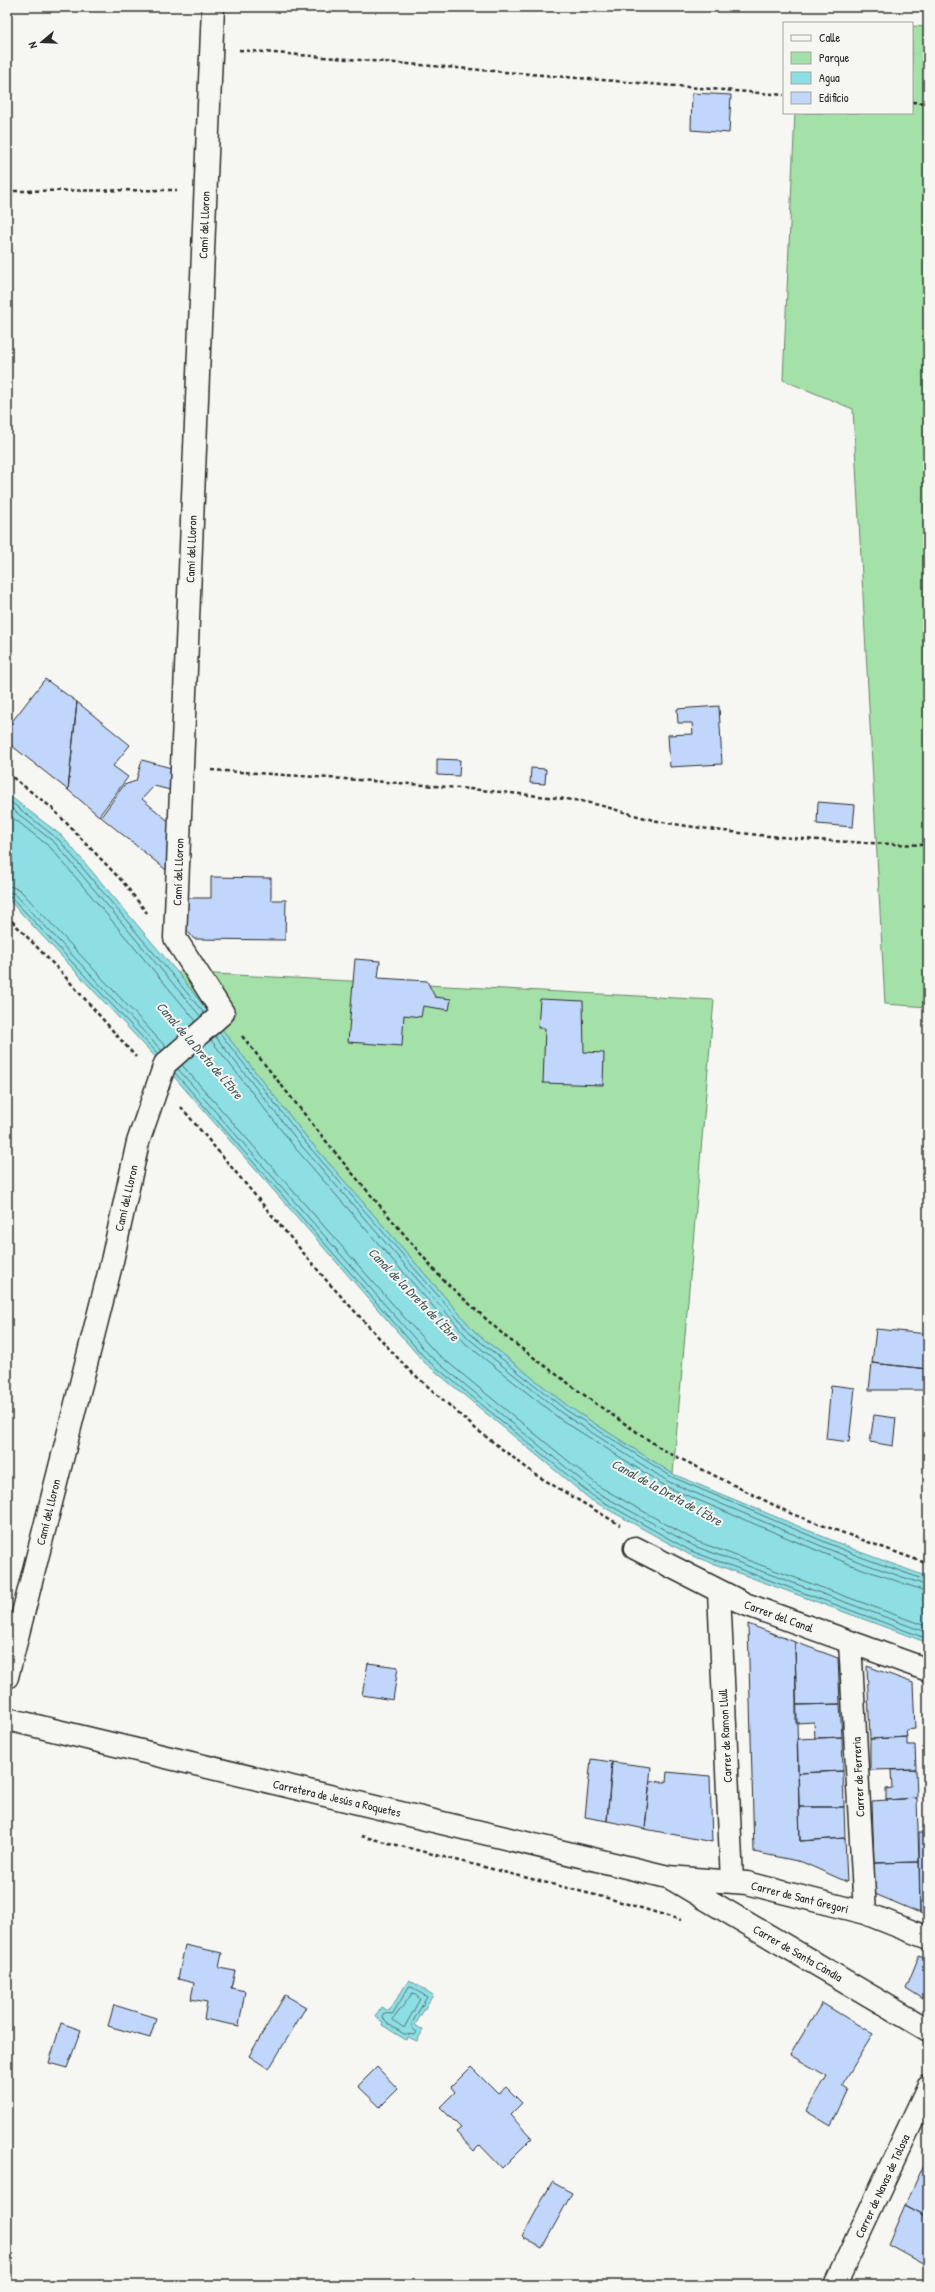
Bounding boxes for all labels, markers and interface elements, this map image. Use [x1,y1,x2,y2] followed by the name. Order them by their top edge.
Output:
[22,22,62,62] north arrow
[783,22,913,114] legend
[819,29,840,46] text: Calle
[25,40,40,50] text: N
[819,49,849,66] text: Parque
[819,69,840,86] text: Agua
[819,89,849,106] text: Edificio
[194,191,214,259] street label: Camí del Lloron
[181,515,201,583] street label: Camí del Lloron
[168,838,188,906] street label: Camí del Lloron
[153,998,248,1103] water label: Canal de la Dreta de l'Ebre
[110,1163,142,1233] street label: Camí del Lloron
[365,1243,464,1345] water label: Canal de la Dreta de l'Ebre
[609,1454,726,1530] water label: Canal de la Dreta de l'Ebre
[32,1477,64,1547] street label: Camí del Lloron
[742,1596,817,1637] street label: Carrer del Canal
[714,1688,736,1783] street label: Carrer de Ramon Llull
[847,1736,869,1817] street label: Carrer de Ferreria
[271,1775,403,1821] street label: Carretera de Jesús a Roquetes
[749,1877,851,1917] street label: Carrer de Sant Gregori
[750,1920,846,1986] street label: Carrer de Santa Càndia
[850,2131,914,2241] street label: Carrer de Navas de Tolosa

